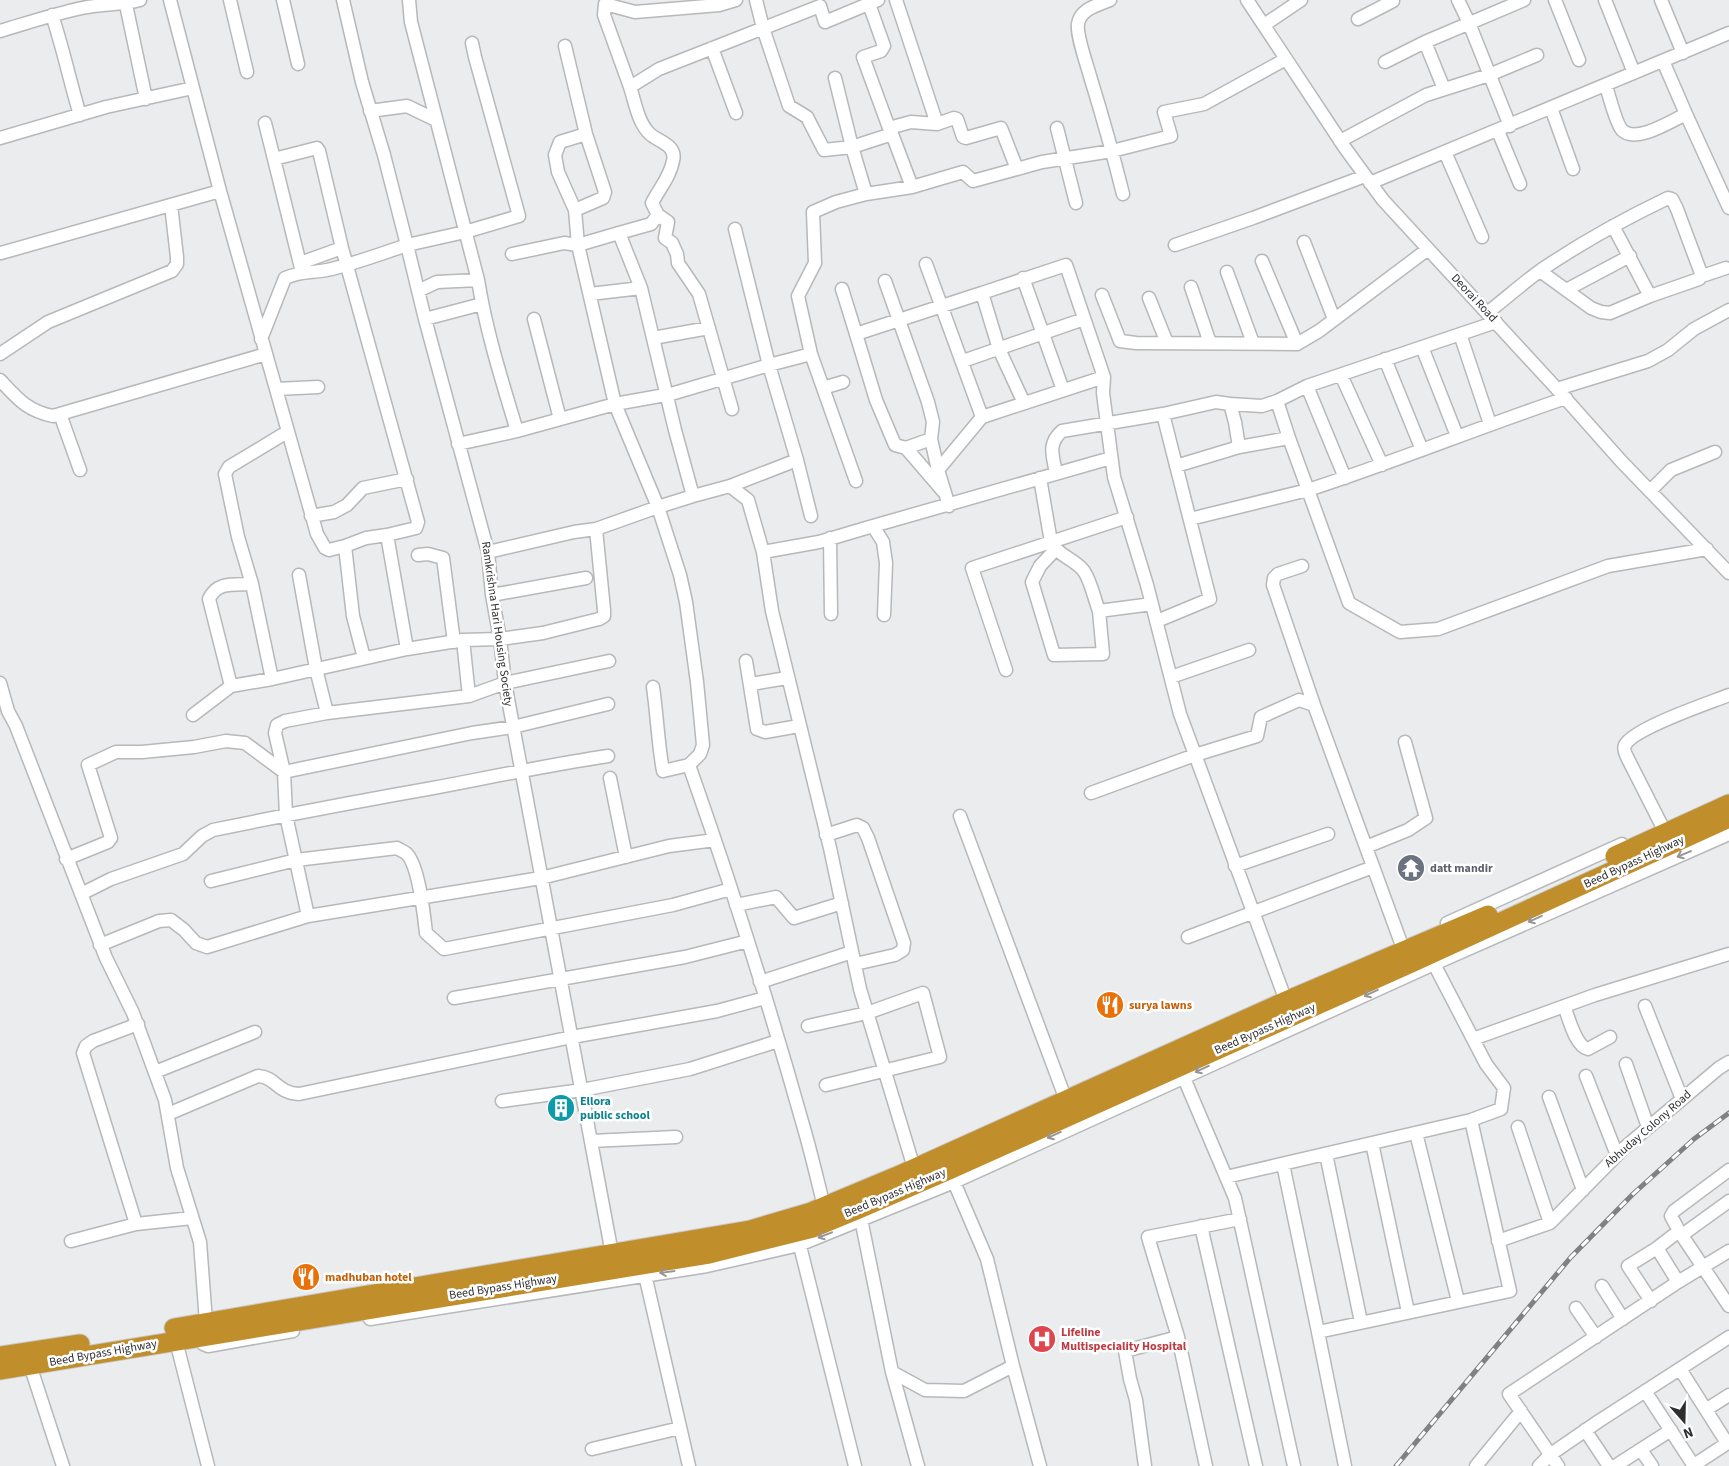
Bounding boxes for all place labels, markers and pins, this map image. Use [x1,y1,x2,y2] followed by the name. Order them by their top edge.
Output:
[1396,853,1426,883] temple icon: datt mandir
[1430,860,1493,877] place label: datt mandir
[1095,990,1125,1020] restaurant icon: surya lawns
[1129,997,1192,1014] place label: surya lawns
[546,1093,576,1123] building icon: Ellora public school
[580,1093,650,1124] place label: Ellora public school
[291,1262,321,1292] restaurant icon: madhuban hotel
[325,1269,412,1286] place label: madhuban hotel
[1027,1324,1057,1354] hospital icon: Lifeline Multispeciality Hospital
[1061,1324,1187,1355] place label: Lifeline Multispeciality Hospital

